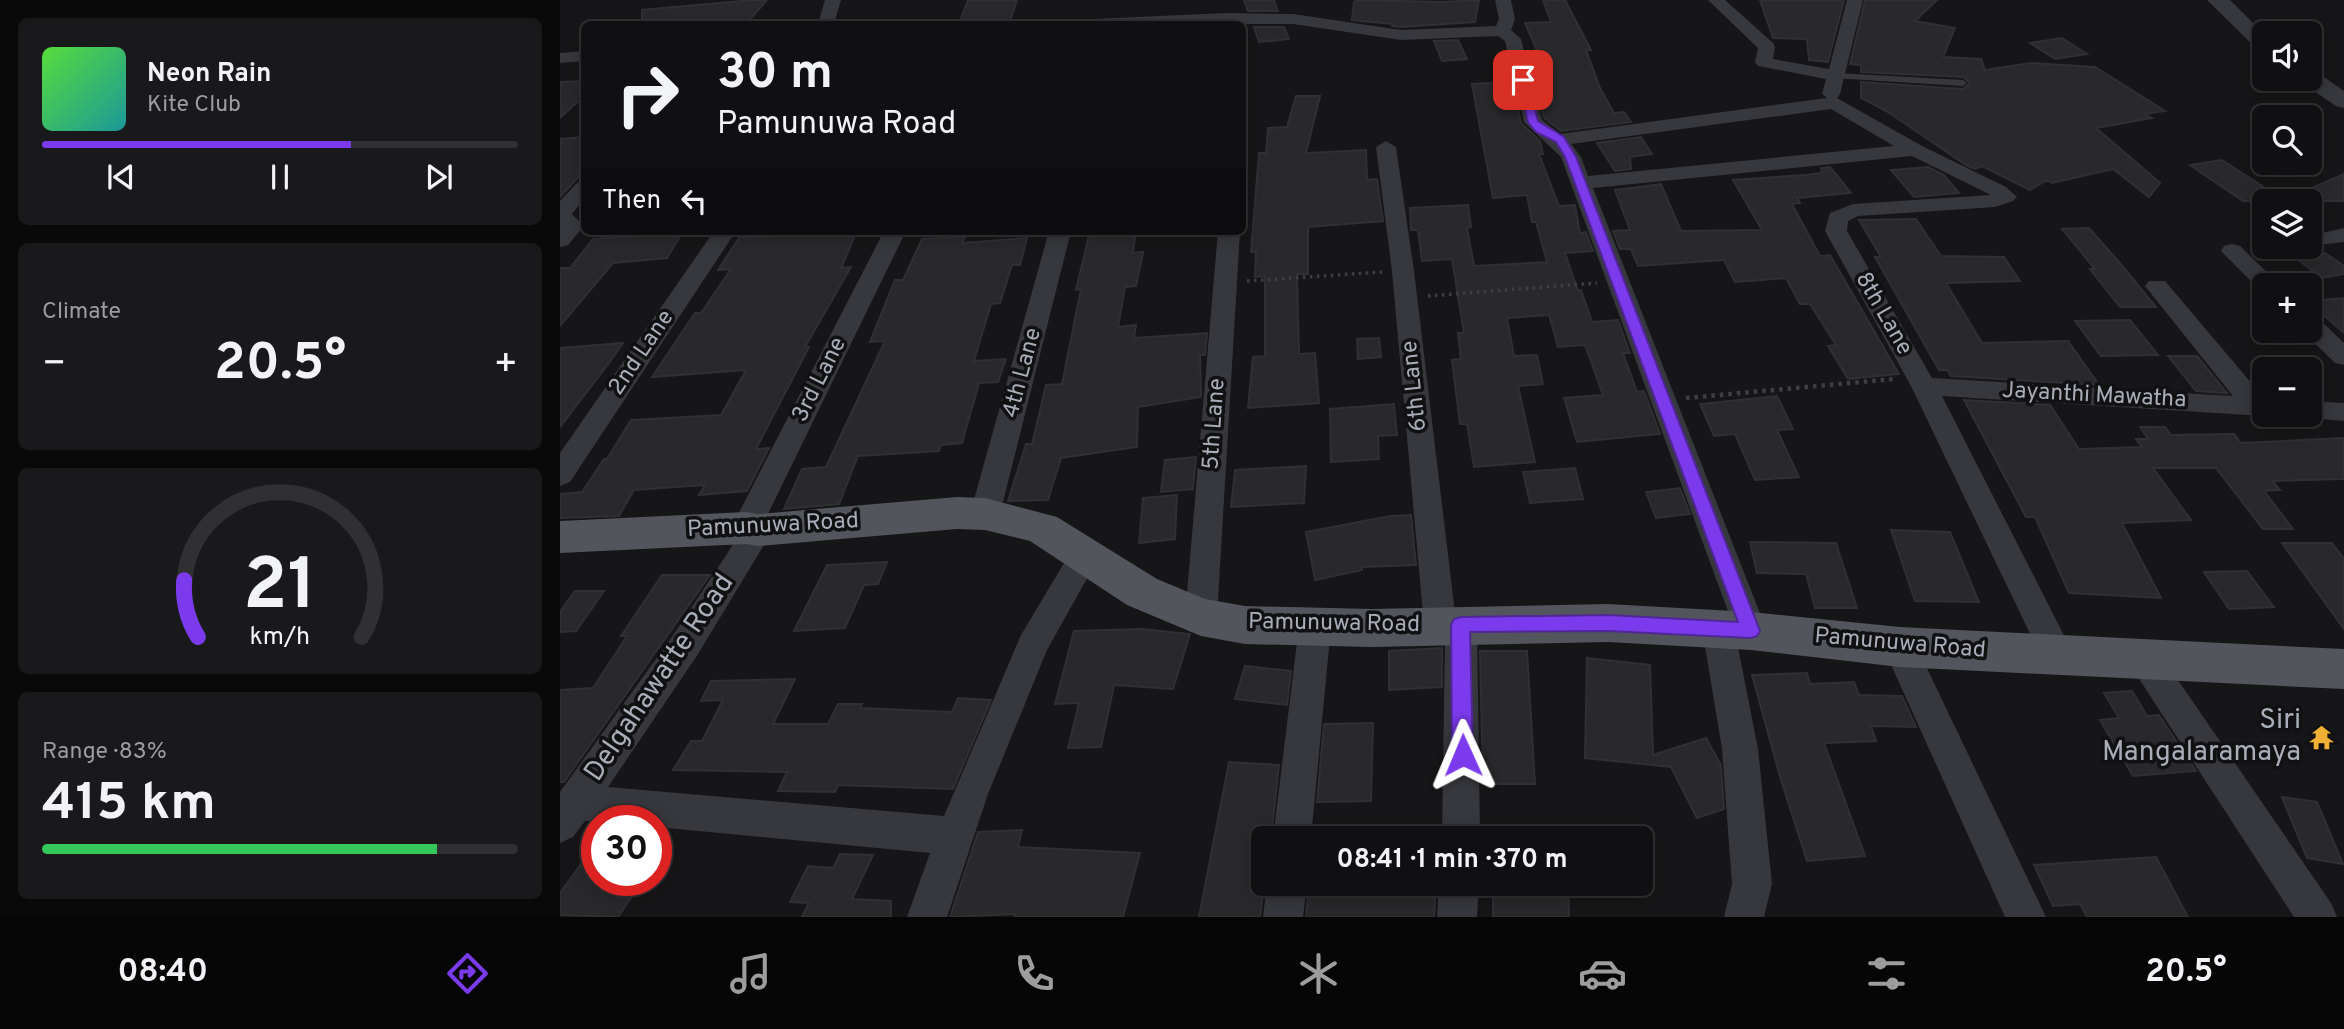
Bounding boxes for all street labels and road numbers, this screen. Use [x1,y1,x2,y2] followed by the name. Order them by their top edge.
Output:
[1848,267,1918,361] street label: 8th Lane
[603,305,681,401] street label: 2nd Lane
[997,325,1049,421] street label: 4th Lane
[786,333,854,427] street label: 3rd Lane
[1396,339,1434,433] street label: 6th Lane
[1197,377,1233,471] street label: 5th Lane
[2001,377,2187,415] street label: Jayanthi Mawatha
[686,507,860,545] street label: Pamunuwa Road
[577,567,743,789] street label: Delgahawatte Road
[1248,608,1420,640] street label: Pamunuwa Road
[1813,622,1987,666] street label: Pamunuwa Road

